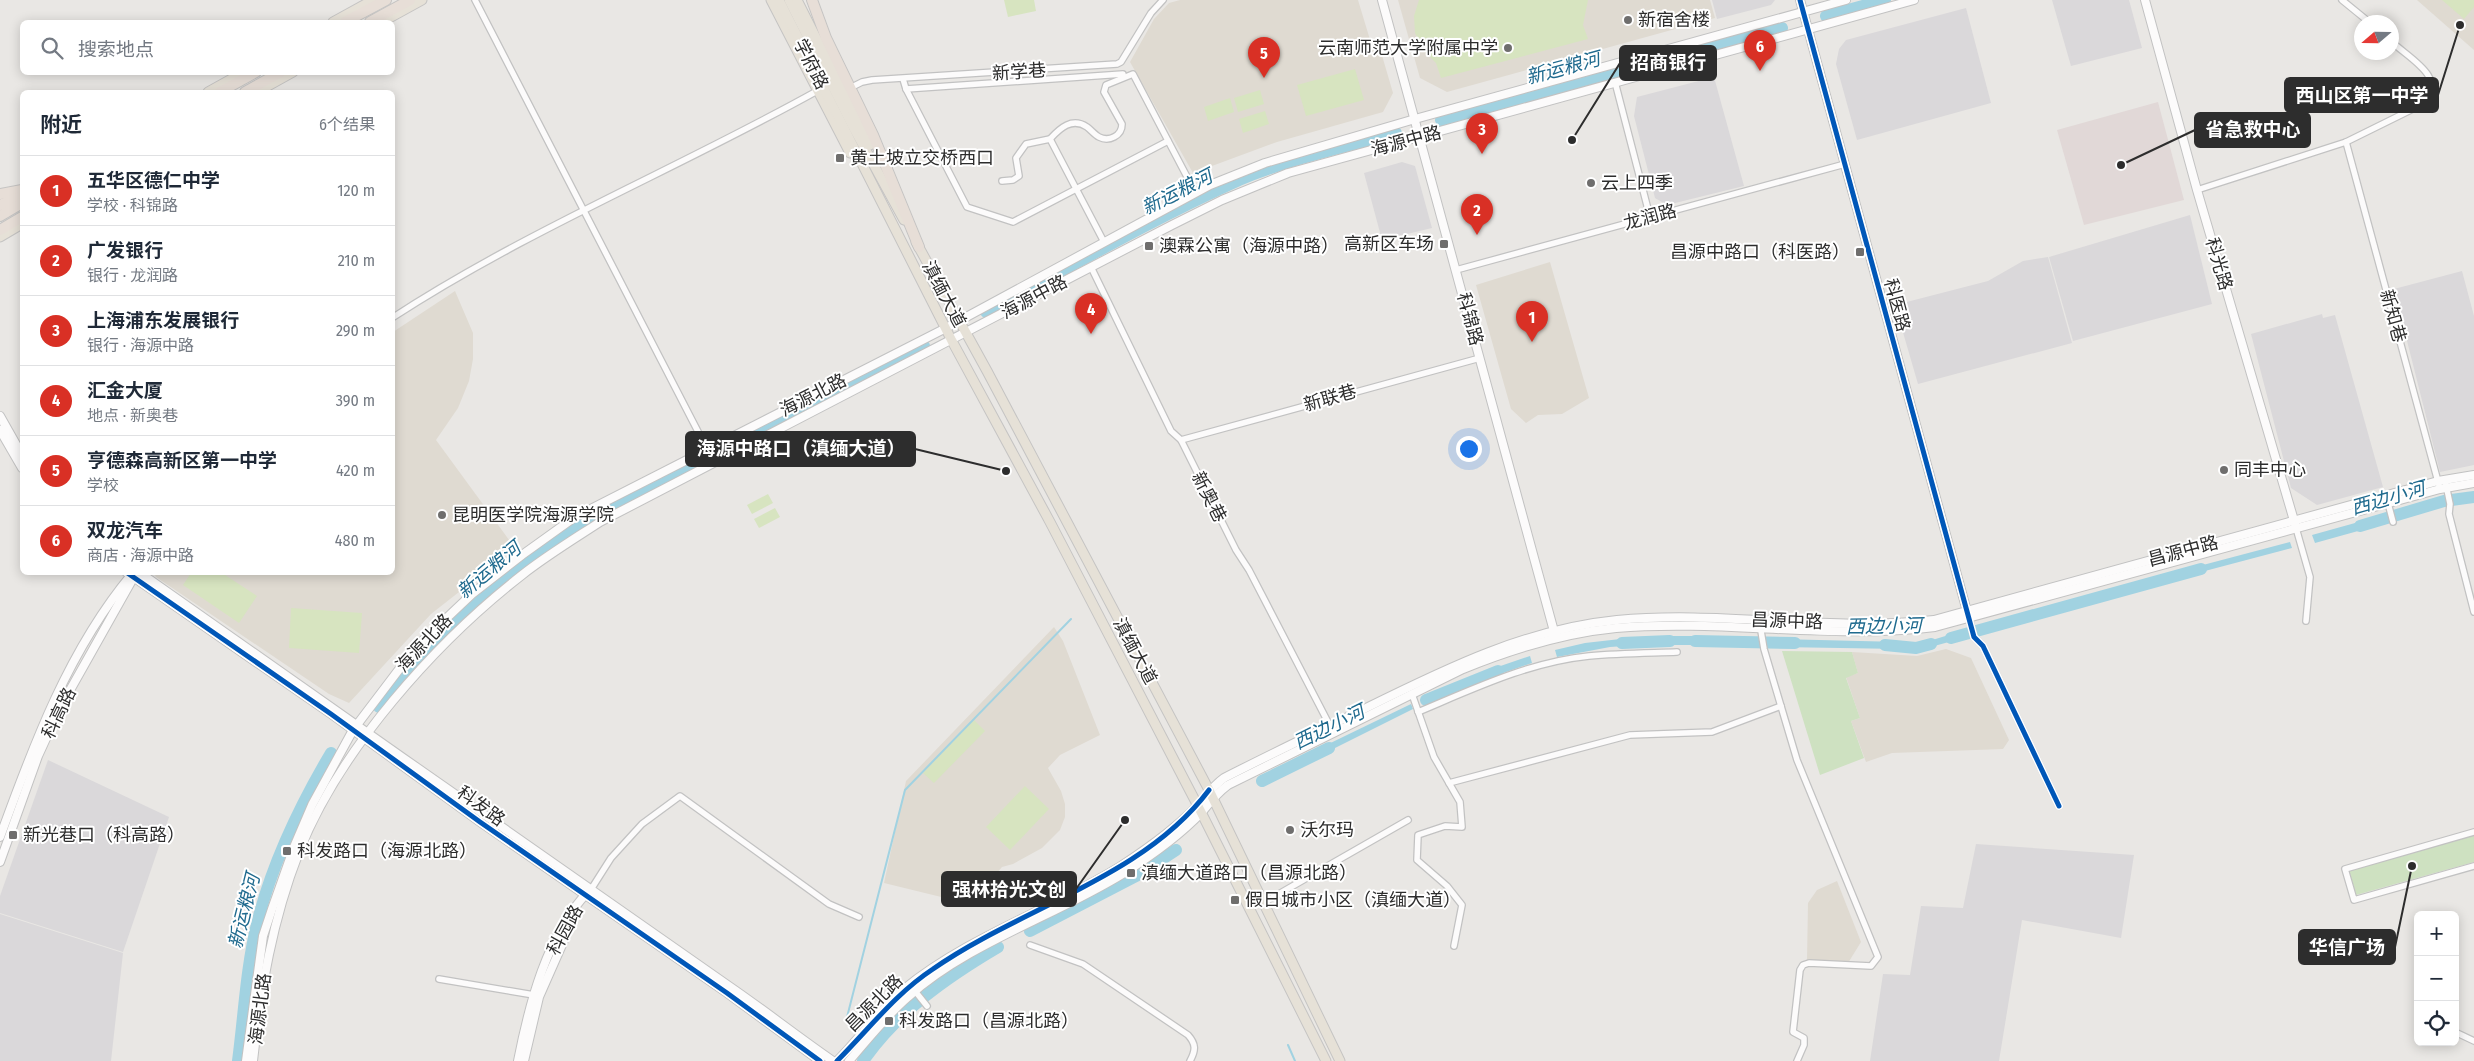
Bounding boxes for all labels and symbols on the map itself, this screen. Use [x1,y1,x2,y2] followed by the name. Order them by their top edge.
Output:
[1638,9,1710,31] place label: 新宿舍楼
[1622,14,1634,26] marker: 新宿舍楼
[2354,15,2399,60] north arrow
[1744,30,1776,71] pin: 6
[789,35,833,93] street label: 学府路
[1248,37,1280,78] pin: 5
[1318,37,1498,59] place label: 云南师范大学附属中学
[1502,42,1514,54] marker: 云南师范大学附属中学
[1523,46,1607,89] water label: 新运粮河
[1620,46,1716,80] callout: 招商银行
[1630,51,1706,74] text: 招商银行
[991,59,1047,85] street label: 新学巷
[2285,78,2438,112] callout: 西山区第一中学
[2295,84,2429,107] text: 西山区第一中学
[1466,113,1498,154] pin: 3
[2195,113,2310,147] callout: 省急救中心
[2205,118,2301,141] text: 省急救中心
[1368,121,1444,161] street label: 海源中路
[850,147,994,169] place label: 黄土坡立交桥西口
[834,152,846,164] marker: 黄土坡立交桥西口
[1138,163,1220,220] water label: 新运粮河
[1601,172,1673,194] place label: 云上四季
[1585,177,1597,189] marker: 云上四季
[1461,194,1493,235] pin: 2
[1621,199,1679,235] street label: 龙润路
[1344,233,1434,255] place label: 高新区车场
[1159,235,1339,257] place label: 澳霖公寓（海源中路）
[2201,235,2237,293] street label: 科光路
[1438,238,1450,250] marker: 高新区车场
[1143,240,1155,252] marker: 澳霖公寓（海源中路）
[1670,241,1850,263] place label: 昌源中路口（科医路）
[1854,246,1866,258] marker: 昌源中路口（科医路）
[917,257,971,331] street label: 滇缅大道
[997,270,1071,324] street label: 海源中路
[1879,276,1915,334] street label: 科医路
[2375,287,2411,345] street label: 新知巷
[1452,290,1488,348] street label: 科锦路
[1075,293,1107,334] pin: 4
[1516,301,1548,342] pin: 1
[776,369,850,421] street label: 海源北路
[1301,380,1359,416] street label: 新联巷
[686,432,915,466] callout: 海源中路口（滇缅大道）
[1456,436,1482,462] your location
[696,437,906,460] text: 海源中路口（滇缅大道）
[2234,459,2306,481] place label: 同丰中心
[2218,464,2230,476] marker: 同丰中心
[1187,468,1231,526] street label: 新奥巷
[2348,475,2432,520] water label: 西边小河
[452,504,614,526] place label: 昆明医学院海源学院
[436,509,448,521] marker: 昆明医学院海源学院
[2145,531,2221,571] street label: 昌源中路
[452,534,529,603] water label: 新运粮河
[391,609,457,677] street label: 海源北路
[1751,609,1823,633] street label: 昌源中路
[1108,614,1162,688] street label: 滇缅大道
[1846,614,1926,638] water label: 西边小河
[37,684,81,742] street label: 科高路
[1290,698,1372,754] water label: 西边小河
[453,781,509,831] street label: 科发路
[1300,819,1354,841] place label: 沃尔玛
[23,824,185,846] place label: 新光巷口（科高路）
[1284,824,1296,836] marker: 沃尔玛
[7,829,19,841] marker: 新光巷口（科高路）
[297,840,477,862] place label: 科发路口（海源北路）
[281,845,293,857] marker: 科发路口（海源北路）
[1141,862,1357,884] place label: 滇缅大道路口（昌源北路）
[224,867,265,951] water label: 新运粮河
[1125,867,1137,879] marker: 滇缅大道路口（昌源北路）
[942,872,1076,906] callout: 强林拾光文创
[952,878,1066,901] text: 强林拾光文创
[1245,889,1461,911] place label: 假日城市小区（滇缅大道）
[1229,894,1241,906] marker: 假日城市小区（滇缅大道）
[542,901,588,959] street label: 科园路
[2299,930,2395,964] callout: 华信广场
[2309,936,2385,959] text: 华信广场
[841,970,907,1036] street label: 昌源北路
[245,972,275,1046] street label: 海源北路
[899,1010,1079,1032] place label: 科发路口（昌源北路）
[883,1015,895,1027] marker: 科发路口（昌源北路）

